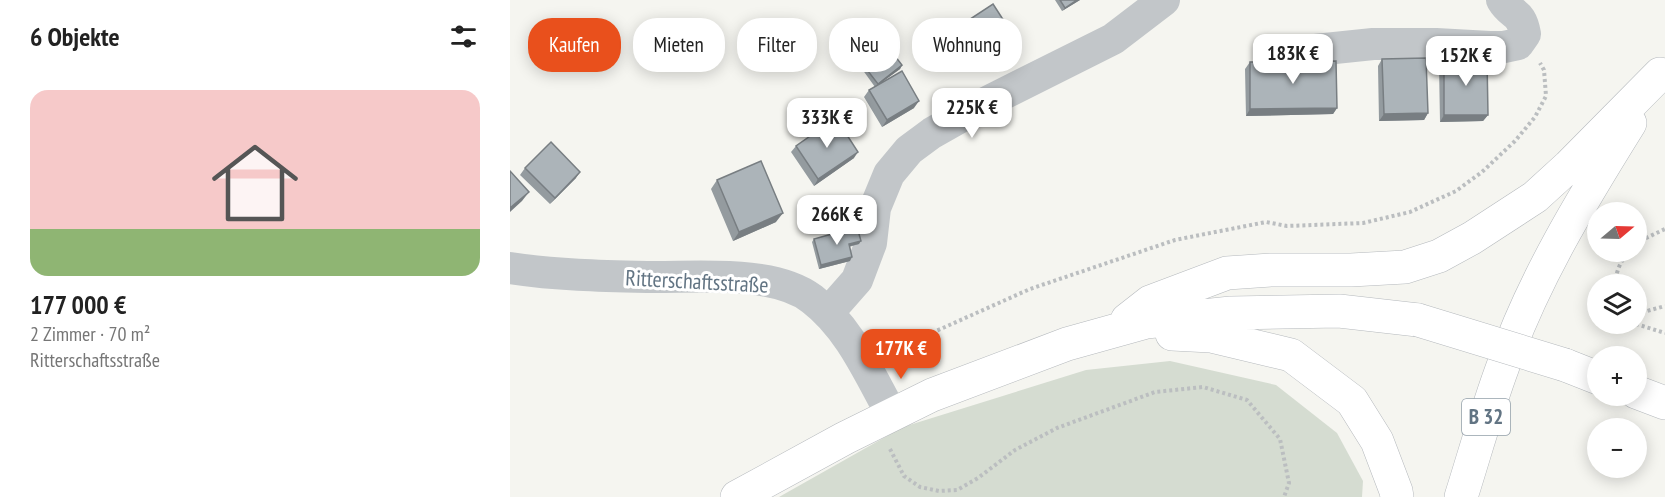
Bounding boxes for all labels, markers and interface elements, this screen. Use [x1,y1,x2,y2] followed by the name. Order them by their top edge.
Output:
[528,18,621,72] chip: Kaufen
[633,18,725,72] chip: Mieten
[737,18,817,72] chip: Filter
[829,18,900,72] chip: Neu
[912,18,1022,72] chip: Wohnung
[30,20,120,53] text: 6 Objekte
[447,20,480,53] icon: filters
[1244,34,1342,85] pin: 183K €
[1417,36,1515,87] pin: 152K €
[1267,40,1319,66] text: 183K €
[1440,42,1492,68] text: 152K €
[923,88,1021,139] pin: 225K €
[946,94,998,120] text: 225K €
[778,98,876,149] pin: 333K €
[801,104,853,130] text: 333K €
[201,129,309,237] icon: home
[788,195,886,246] pin: 266K €
[811,201,863,227] text: 266K €
[1587,202,1647,262] north arrow
[1587,202,1647,478] map controls
[625,263,769,299] street label: Ritterschaftsstraße
[1587,274,1647,334] button: layers
[30,288,127,321] text: 177 000 €
[30,321,150,347] text: 2 Zimmer · 70 m²
[852,329,950,380] pin: 177K €
[875,335,927,361] text: 177K €
[1587,346,1647,406] button: +
[30,347,160,373] text: Ritterschaftsstraße
[1462,399,1510,435] road number: B 32
[1587,418,1647,478] button: −

